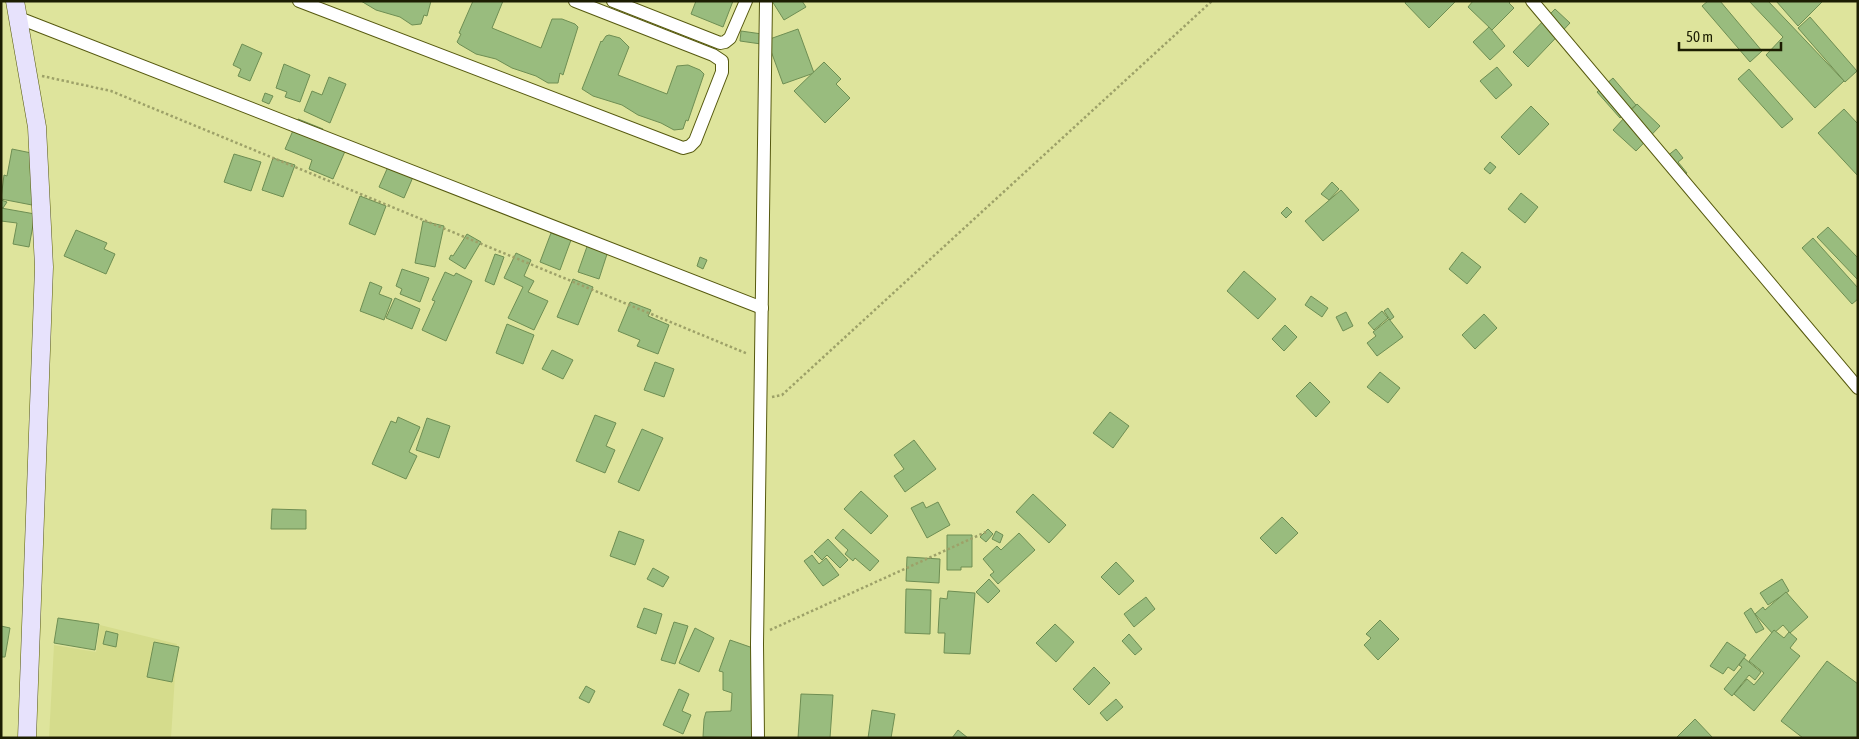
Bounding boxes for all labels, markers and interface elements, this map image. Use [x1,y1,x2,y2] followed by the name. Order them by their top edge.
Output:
[1679,20,1782,52] scale bar
[1686,28,1713,45] text: 50 m

